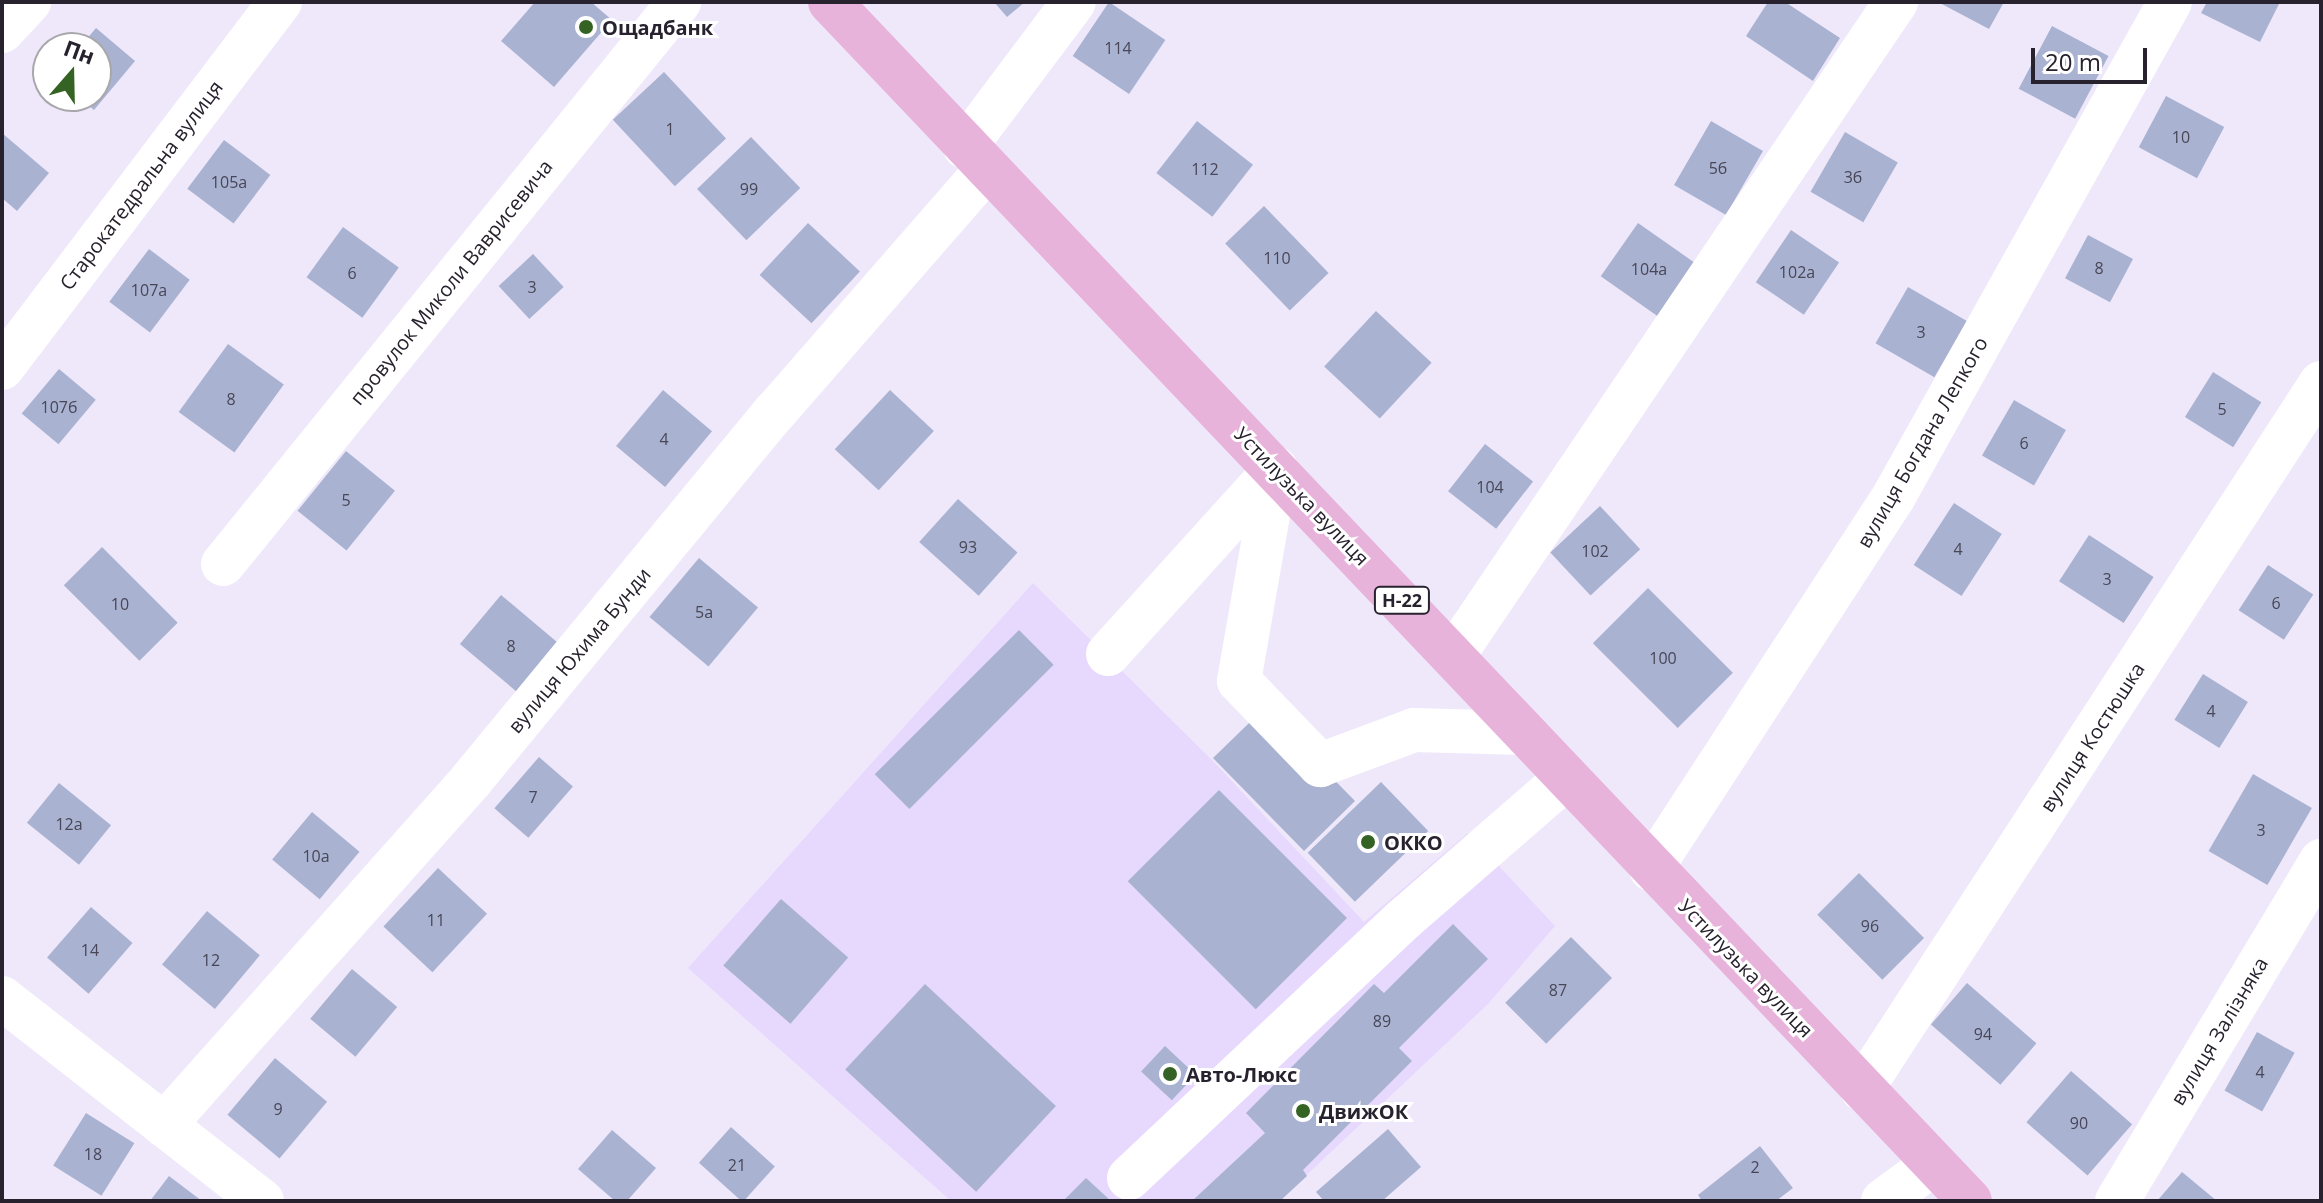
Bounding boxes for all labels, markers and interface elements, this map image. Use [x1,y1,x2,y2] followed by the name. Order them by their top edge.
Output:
[602,15,713,39] place label: Ощадбанк
[577,18,595,36] marker: Ощадбанк
[32,32,112,112] north arrow
[60,32,99,71] text: Пн
[2035,32,2151,82] scale bar
[1104,38,1132,58] house number: 114
[2045,45,2101,78] text: 20 m
[54,76,228,294] street label: Старокатедральна вулиця
[665,119,675,139] house number: 1
[2172,127,2190,147] house number: 10
[345,155,557,409] street label: провулок Миколи Ваврисевича
[1709,158,1727,178] house number: 5б
[1191,159,1219,179] house number: 112
[1844,167,1862,187] house number: 3б
[211,172,247,192] house number: 105а
[740,179,758,199] house number: 99
[1263,248,1291,268] house number: 110
[2094,258,2104,278] house number: 8
[1631,259,1667,279] house number: 104а
[1779,262,1815,282] house number: 102а
[347,263,357,283] house number: 6
[527,277,537,297] house number: 3
[131,280,167,300] house number: 107а
[1916,322,1926,342] house number: 3
[1852,332,1992,552] street label: вулиця Богдана Лепкого
[226,389,236,409] house number: 8
[41,397,77,417] house number: 107б
[2217,399,2227,419] house number: 5
[1230,422,1374,570] street label: Устилузька вулиця
[659,429,669,449] house number: 4
[2019,433,2029,453] house number: 6
[1476,477,1504,497] house number: 104
[341,490,351,510] house number: 5
[959,537,977,557] house number: 93
[1953,539,1963,559] house number: 4
[1581,541,1609,561] house number: 102
[503,562,655,738] street label: вулиця Юхима Бунди
[2102,569,2112,589] house number: 3
[1372,586,1432,614] road number: Н-22
[2271,593,2281,613] house number: 6
[111,594,129,614] house number: 10
[695,602,713,622] house number: 5а
[506,636,516,656] house number: 8
[1649,648,1677,668] house number: 100
[2035,658,2149,816] street label: вулиця Костюшка
[2206,701,2216,721] house number: 4
[528,787,538,807] house number: 7
[55,814,83,834] house number: 12а
[2256,820,2266,840] house number: 3
[1384,830,1443,854] place label: ОККО
[1359,833,1377,851] marker: ОККО
[302,846,330,866] house number: 10а
[1674,894,1818,1042] street label: Устилузька вулиця
[427,910,445,930] house number: 11
[1861,916,1879,936] house number: 96
[81,940,99,960] house number: 14
[202,950,220,970] house number: 12
[2165,953,2273,1109] street label: вулиця Залізняка
[1549,980,1567,1000] house number: 87
[1373,1011,1391,1031] house number: 89
[1974,1024,1992,1044] house number: 94
[1186,1062,1297,1086] place label: Авто-Люкс
[2255,1062,2265,1082] house number: 4
[1161,1065,1179,1083] marker: Авто-Люкс
[273,1099,283,1119] house number: 9
[1319,1099,1408,1123] place label: ДвижОК
[1294,1102,1312,1120] marker: ДвижОК
[2070,1113,2088,1133] house number: 90
[84,1144,102,1164] house number: 18
[728,1155,746,1175] house number: 21
[1750,1157,1760,1177] house number: 2

